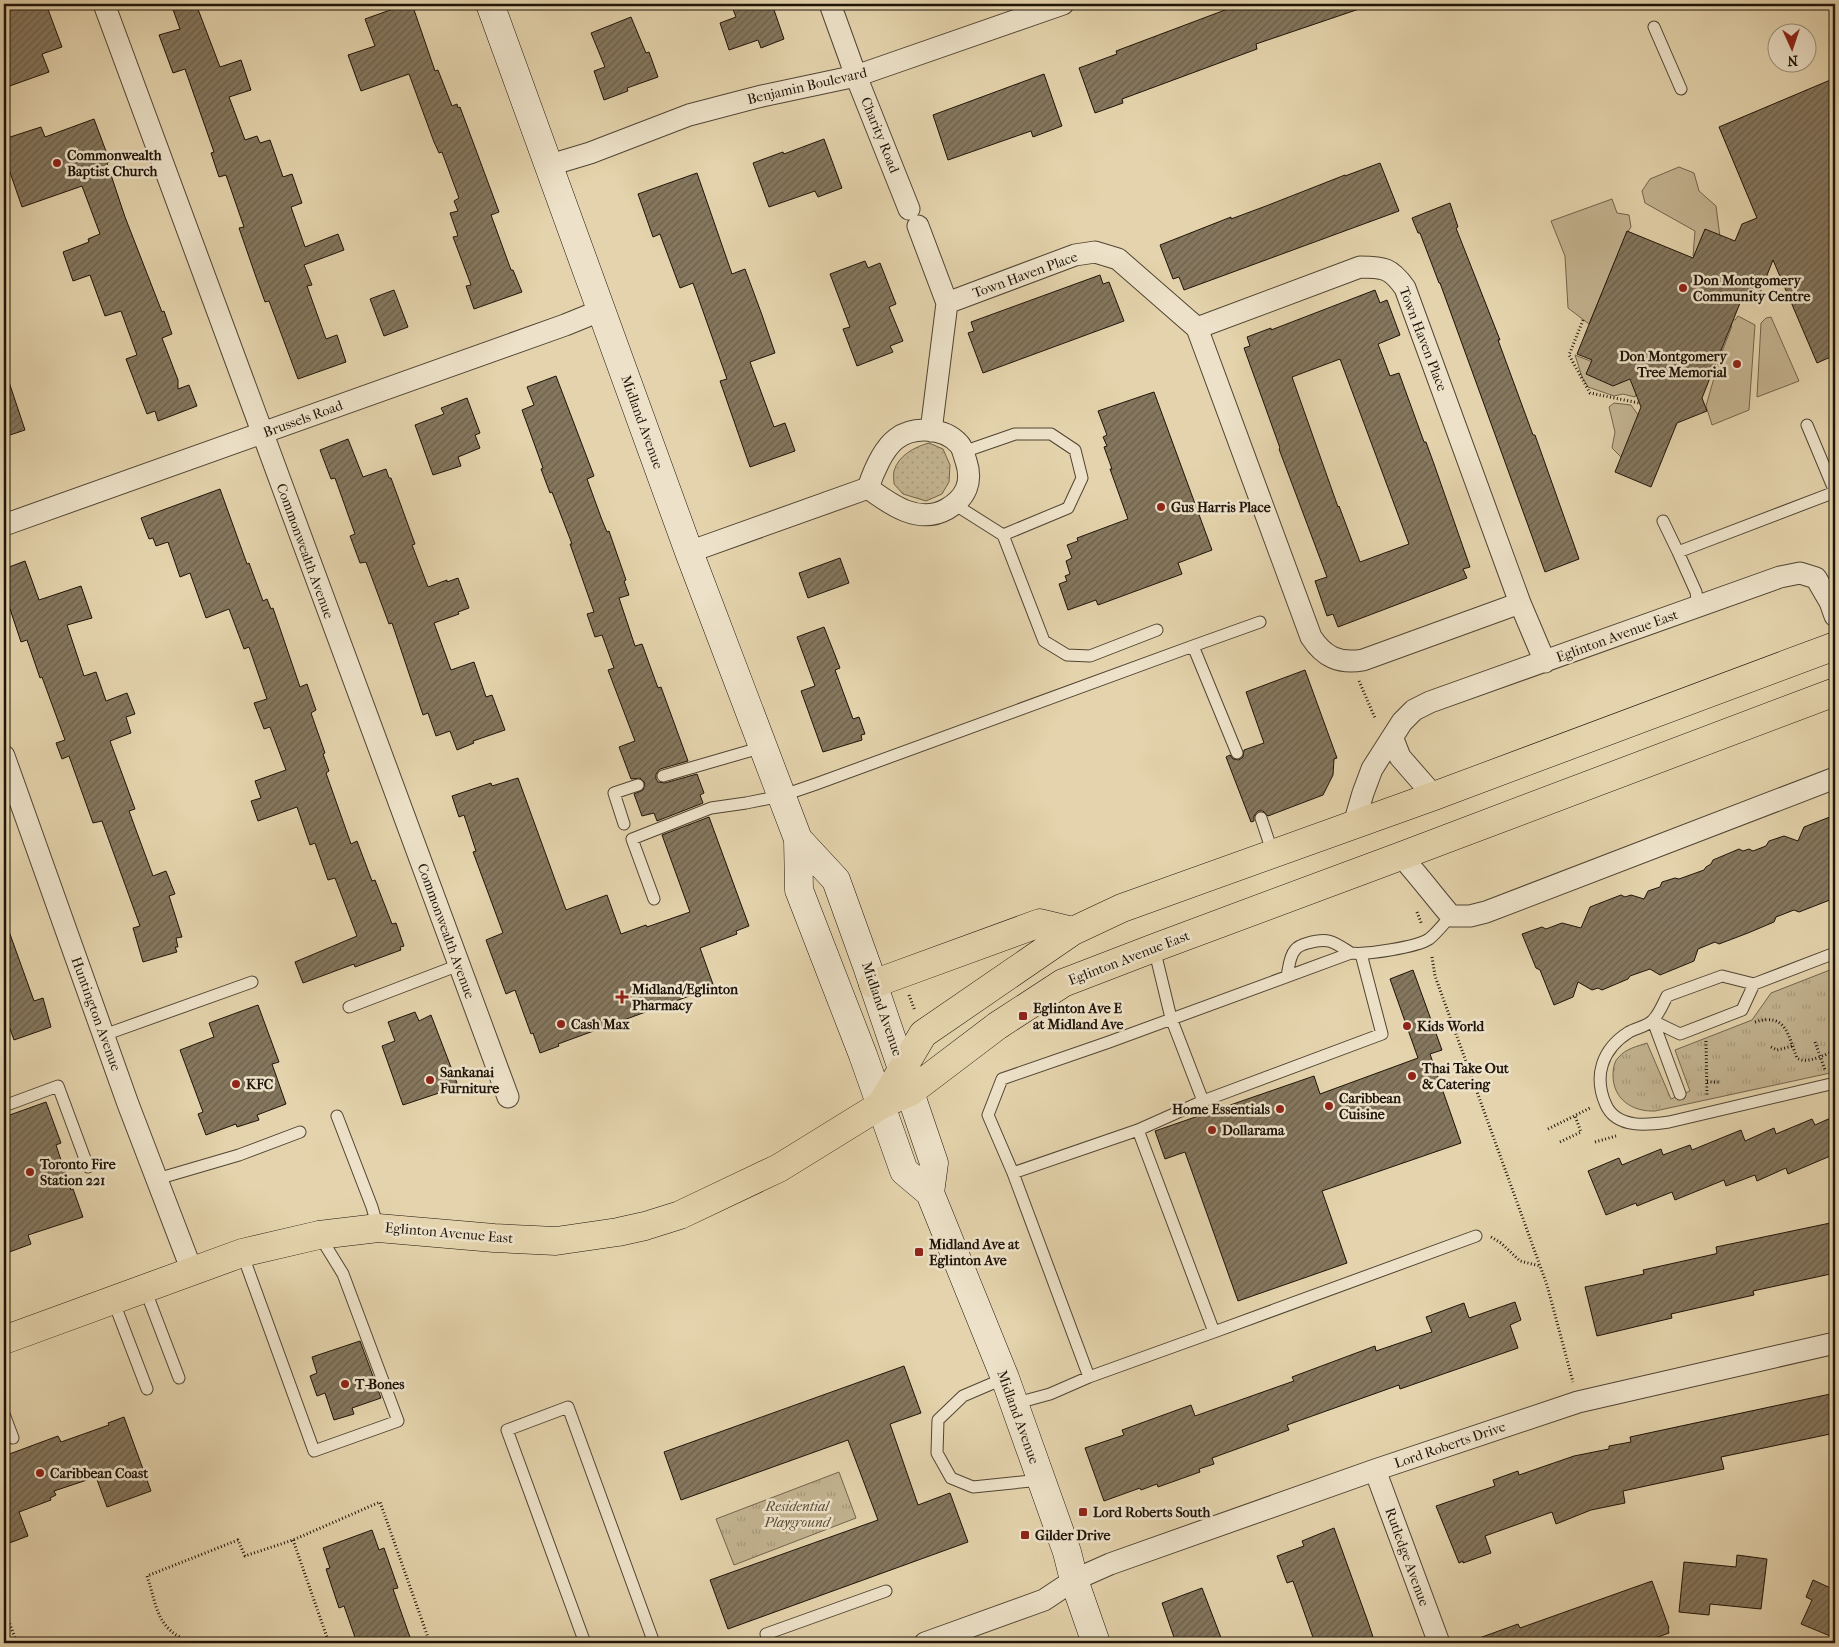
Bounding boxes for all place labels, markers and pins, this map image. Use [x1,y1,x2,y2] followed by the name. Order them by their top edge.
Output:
[67,147,163,180] place label: Commonwealth Baptist Church
[51,157,63,169] marker: Commonwealth Baptist Church
[1693,272,1810,305] place label: Don Montgomery Community Centre
[1677,282,1689,294] marker: Don Montgomery Community Centre
[1619,348,1729,381] place label: Don Montgomery Tree Memorial
[1731,358,1743,370] marker: Don Montgomery Tree Memorial
[1171,499,1271,516] place label: Gus Harris Place
[1155,501,1167,513] marker: Gus Harris Place
[631,981,739,1014] place label: Midland/Eglinton Pharmacy
[616,991,628,1003] marker: Midland/Eglinton Pharmacy
[1033,1000,1123,1033] place label: Eglinton Ave E at Midland Ave
[1017,1010,1029,1022] marker: Eglinton Ave E at Midland Ave
[571,1016,630,1033] place label: Cash Max
[555,1018,567,1030] marker: Cash Max
[1417,1018,1485,1035] place label: Kids World
[1401,1020,1413,1032] marker: Kids World
[1421,1060,1510,1093] place label: Thai Take Out & Catering
[439,1064,499,1097] place label: Sankanai Furniture
[1406,1070,1418,1082] marker: Thai Take Out & Catering
[424,1074,436,1086] marker: Sankanai Furniture
[246,1076,273,1093] place label: KFC
[230,1078,242,1090] marker: KFC
[1339,1090,1402,1123] place label: Caribbean Cuisine
[1323,1100,1335,1112] marker: Caribbean Cuisine
[1172,1101,1271,1118] place label: Home Essentials
[1274,1103,1286,1115] marker: Home Essentials
[1222,1122,1285,1139] place label: Dollarama
[1206,1124,1218,1136] marker: Dollarama
[39,1156,116,1189] place label: Toronto Fire Station 221
[24,1166,36,1178] marker: Toronto Fire Station 221
[928,1236,1020,1269] place label: Midland Ave at Eglinton Ave
[913,1246,925,1258] marker: Midland Ave at Eglinton Ave
[354,1376,405,1393] place label: T-Bones
[339,1378,351,1390] marker: T-Bones
[50,1465,149,1482] place label: Caribbean Coast
[34,1467,46,1479] marker: Caribbean Coast
[1093,1504,1211,1521] place label: Lord Roberts South
[1077,1506,1089,1518] marker: Lord Roberts South
[1035,1527,1111,1544] place label: Gilder Drive
[1019,1529,1031,1541] marker: Gilder Drive

